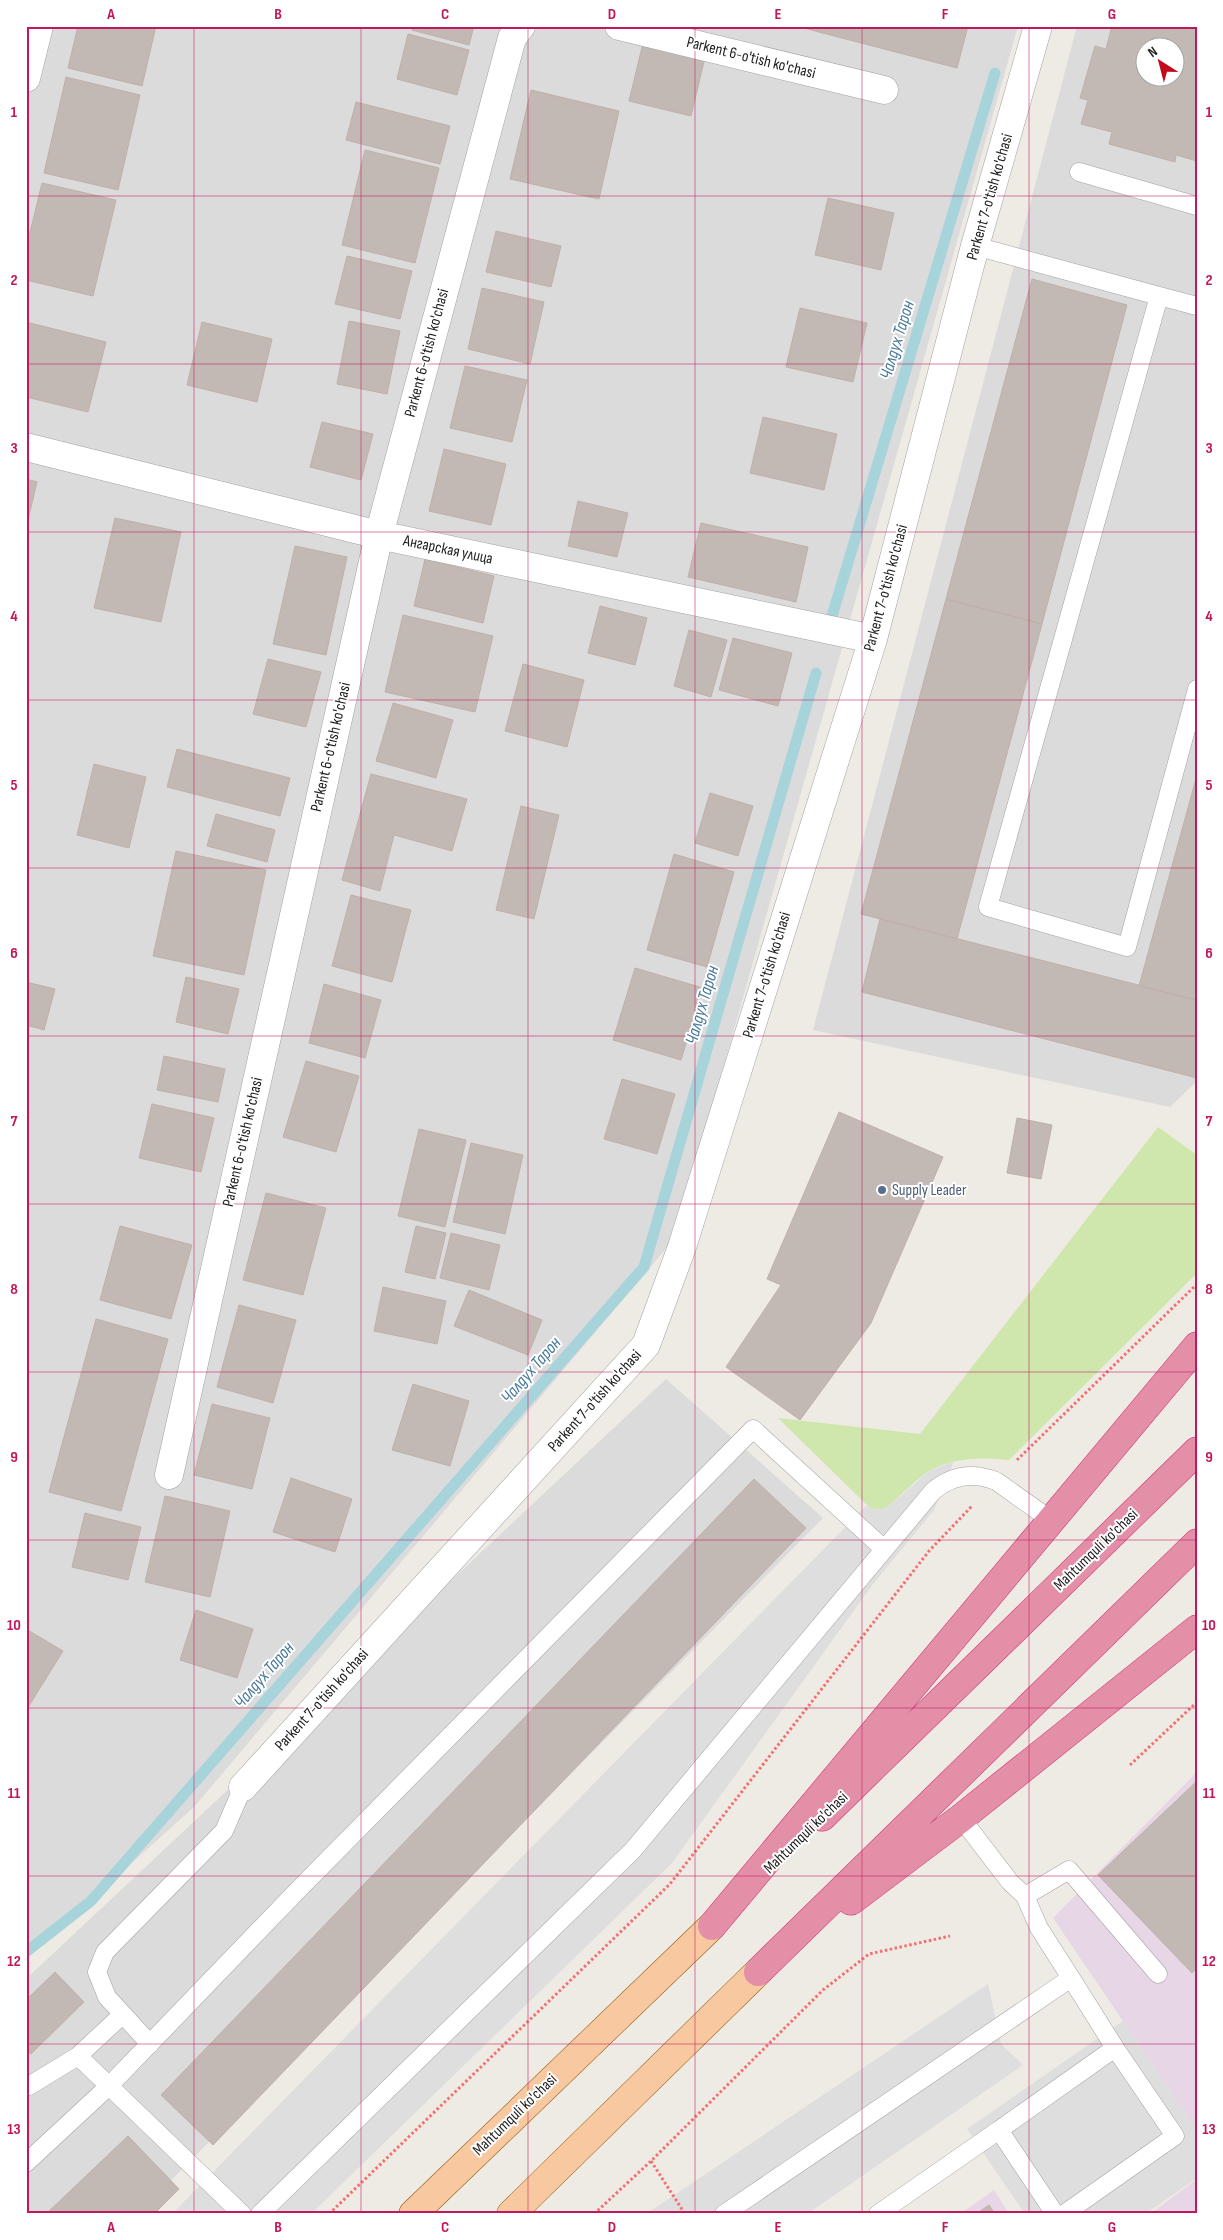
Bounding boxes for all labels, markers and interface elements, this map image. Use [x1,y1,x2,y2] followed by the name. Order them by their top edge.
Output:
[106,5,115,24] text: A
[274,5,282,24] text: B
[441,5,449,24] text: C
[608,5,616,24] text: D
[775,5,782,24] text: E
[942,5,949,24] text: F
[1108,5,1116,24] text: G
[685,33,817,83] street label: Parkent 6-o'tish ko'chasi
[1136,38,1186,88] north arrow
[1145,43,1161,61] text: N
[11,103,18,122] text: 1
[1206,103,1213,122] text: 1
[963,132,1017,262] street label: Parkent 7-o'tish ko'chasi
[10,271,18,290] text: 2
[1205,271,1213,290] text: 2
[401,287,453,419] street label: Parkent 6-o'tish ko'chasi
[875,298,919,382] water label: Чалдух Тарон
[10,439,18,458] text: 3
[1205,439,1213,458] text: 3
[860,522,912,654] street label: Parkent 7-o'tish ko'chasi
[400,531,495,569] street label: Ангарская улица
[10,607,18,626] text: 4
[1205,607,1213,626] text: 4
[307,680,355,814] street label: Parkent 6-o'tish ko'chasi
[10,776,18,795] text: 5
[1205,776,1213,795] text: 5
[739,910,795,1040] street label: Parkent 7-o'tish ko'chasi
[10,944,18,963] text: 6
[1205,944,1213,963] text: 6
[681,963,723,1047] water label: Чалдух Тарон
[219,1075,267,1209] street label: Parkent 6-o'tish ko'chasi
[11,1112,18,1131] text: 7
[1206,1112,1213,1131] text: 7
[892,1181,967,1200] place label: Supply Leader
[876,1184,888,1196] marker: Supply Leader
[10,1280,18,1299] text: 8
[1205,1280,1213,1299] text: 8
[497,1332,566,1407] water label: Чалдух Тарон
[544,1346,646,1456] street label: Parkent 7-o'tish ko'chasi
[10,1448,18,1467] text: 9
[1205,1448,1213,1467] text: 9
[1050,1505,1142,1595] street label: Mahtumquli ko'chasi
[7,1616,21,1635] text: 10
[1202,1616,1216,1635] text: 10
[230,1637,299,1712] water label: Чалдух Тарон
[271,1645,373,1755] street label: Parkent 7-o'tish ko'chasi
[8,1784,21,1803] text: 11
[1203,1784,1216,1803] text: 11
[760,1788,852,1878] street label: Mahtumquli ko'chasi
[7,1952,21,1971] text: 12
[1202,1952,1216,1971] text: 12
[469,2070,561,2160] street label: Mahtumquli ko'chasi
[7,2120,21,2139] text: 13
[1202,2120,1216,2139] text: 13
[106,2218,115,2237] text: A
[274,2218,282,2237] text: B
[441,2218,449,2237] text: C
[608,2218,616,2237] text: D
[775,2218,782,2237] text: E
[942,2218,949,2237] text: F
[1108,2218,1116,2237] text: G

